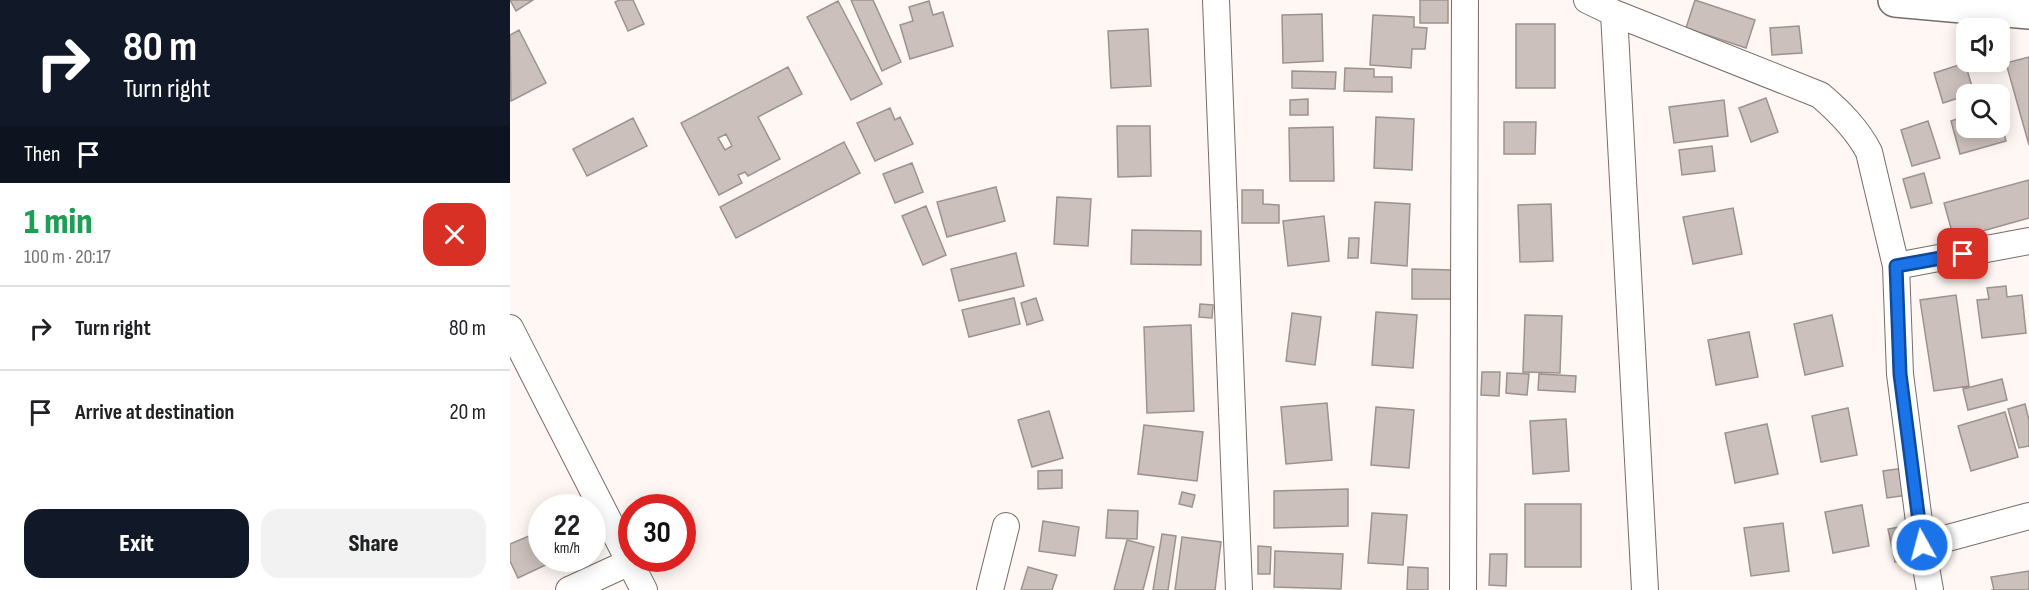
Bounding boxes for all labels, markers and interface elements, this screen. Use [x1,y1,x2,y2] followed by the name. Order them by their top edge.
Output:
[1956,18,2010,138] map controls
[1956,18,2010,72] button: sound
[123,22,197,73] text: 80 m
[24,24,102,102] icon: right
[123,73,210,105] text: Turn right
[1956,84,2010,138] button: search
[72,138,105,171] icon: arrive
[24,141,60,168] text: Then
[24,201,92,244] text: 1 min
[423,203,486,266] button: close
[1937,228,1988,279] pin
[1946,237,1979,270] icon: arrive
[24,245,111,269] text: 100 m · 20:17
[24,312,57,345] icon: right
[75,315,151,342] text: Turn right
[449,315,486,342] text: 80 m
[24,396,57,429] icon: arrive
[75,399,234,426] text: Arrive at destination
[450,399,486,426] text: 20 m
[618,494,696,572] speed limit sign: 30
[554,508,580,544] text: 22
[24,509,249,578] button: Exit
[261,509,486,578] button: Share
[1890,513,1954,577] position arrow
[554,539,580,558] text: km/h

